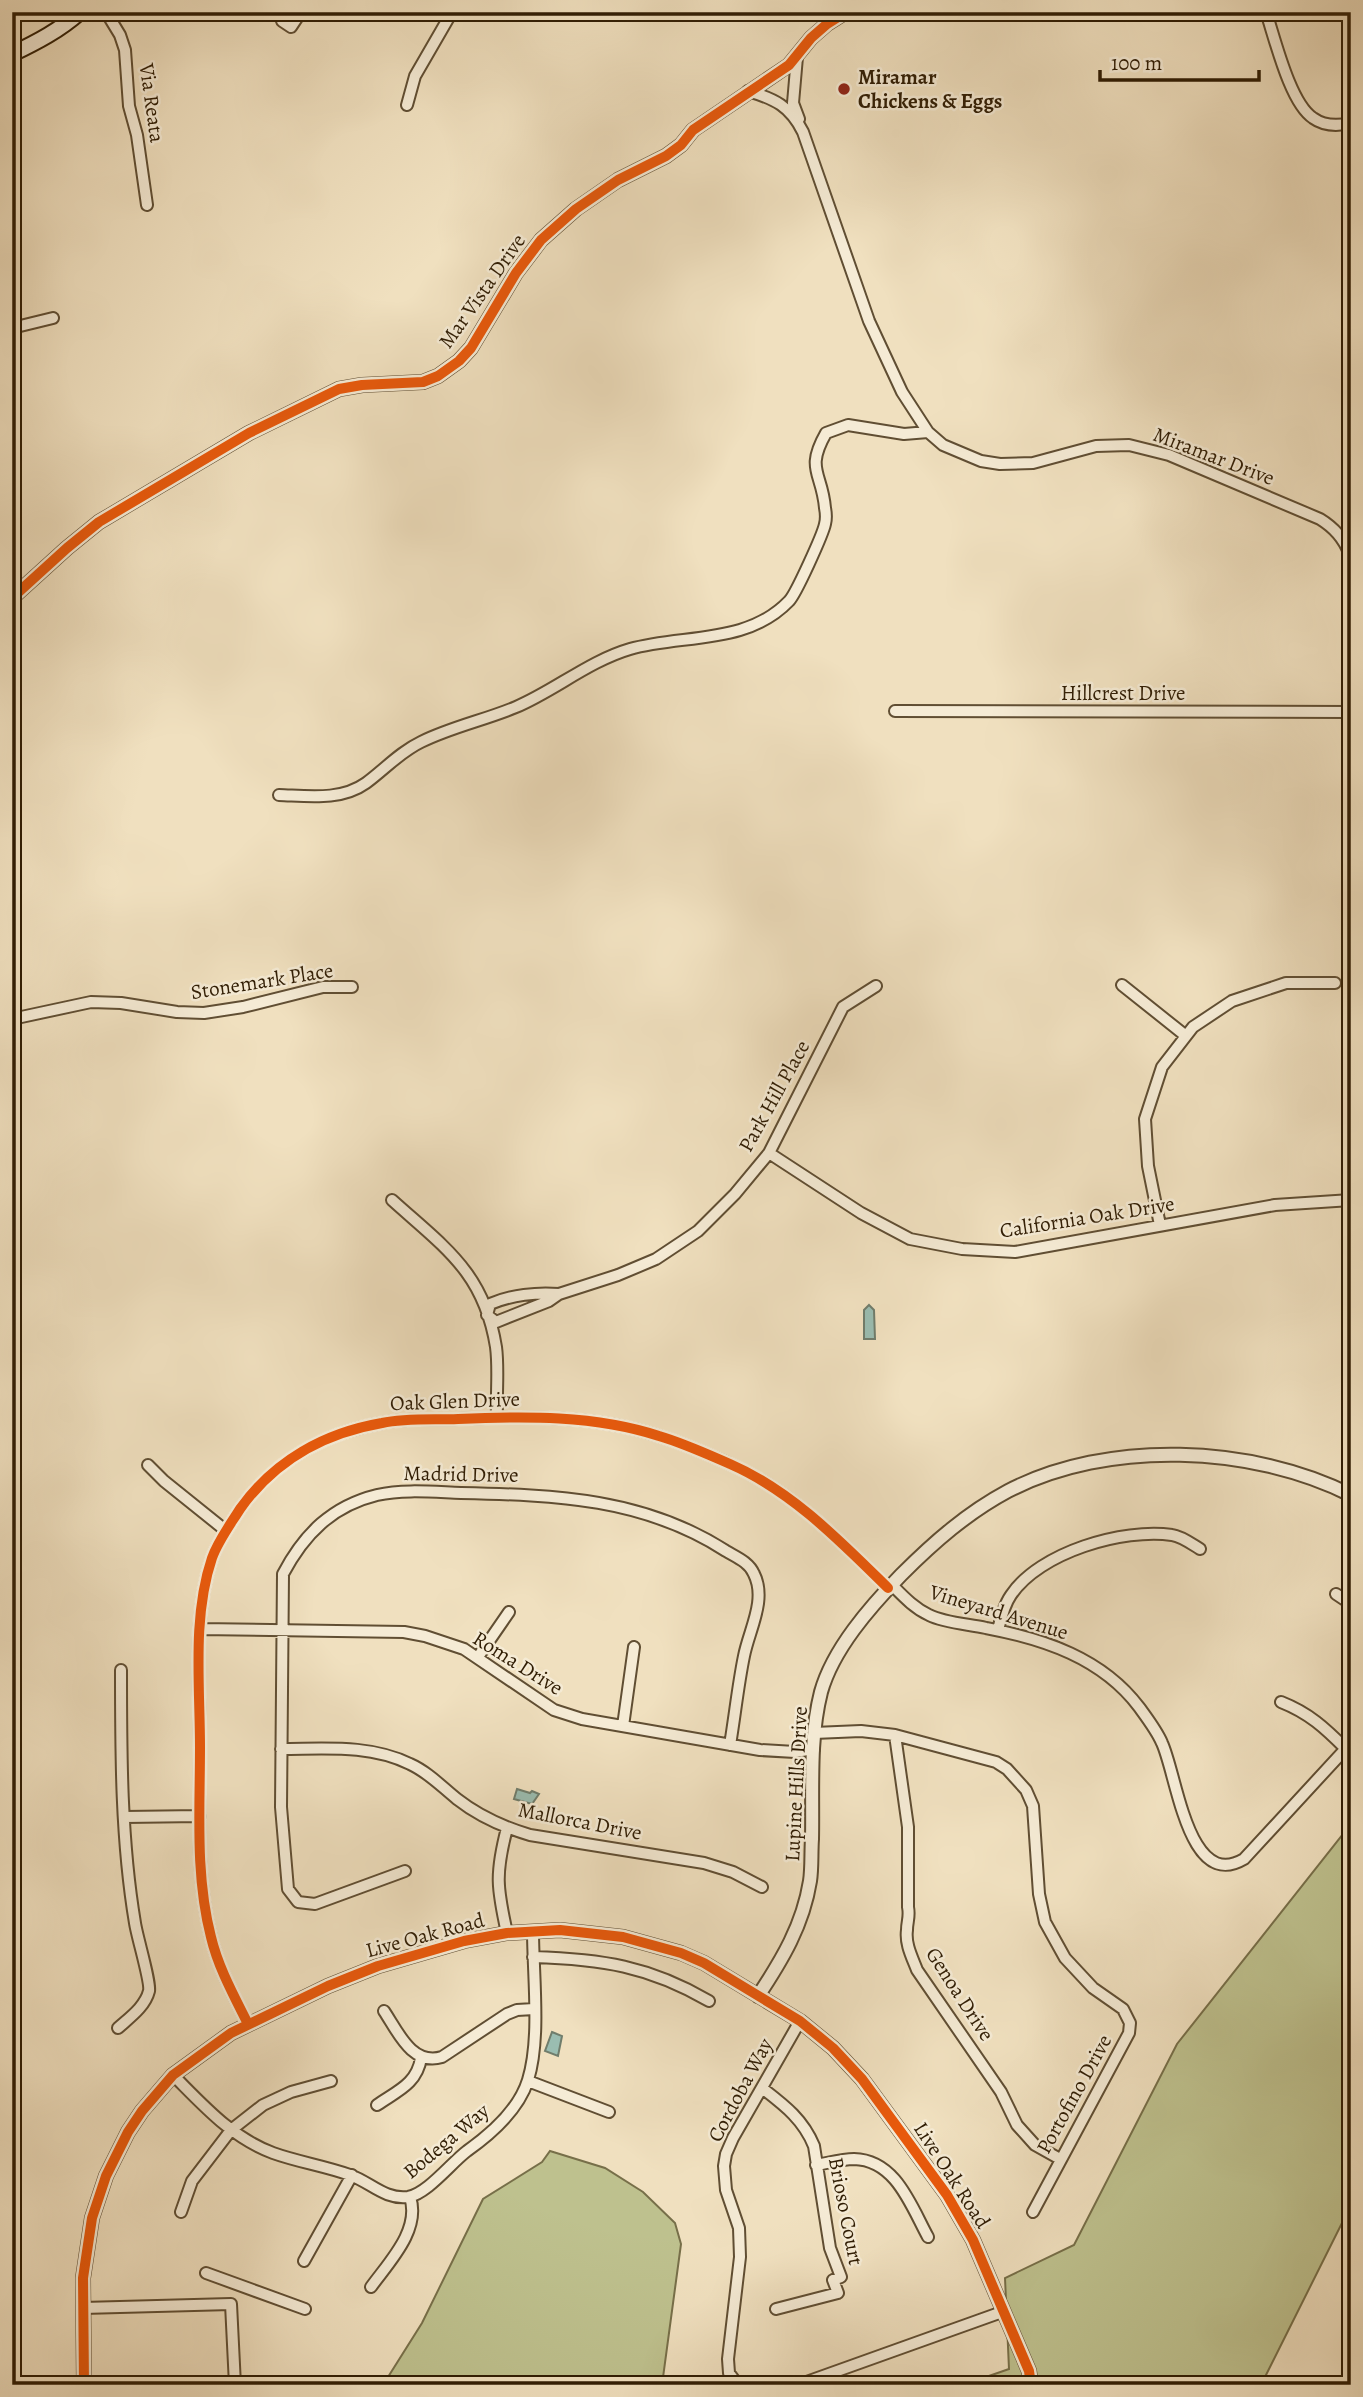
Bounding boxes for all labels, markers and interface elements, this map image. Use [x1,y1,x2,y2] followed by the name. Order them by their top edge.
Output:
[1100,38,1260,82] scale bar
[1111,49,1162,77] text: 100 m
[132,60,171,145] street label: Via Reata
[858,63,1002,115] place label: Miramar Chickens & Eggs
[836,81,852,97] marker: Miramar Chickens & Eggs
[432,228,532,354] street label: Mar Vista Drive
[1149,420,1279,492] street label: Miramar Drive
[1061,679,1185,707] street label: Hillcrest Drive
[189,956,335,1006] street label: Stonemark Place
[732,1035,816,1157] street label: Park Hill Place
[998,1189,1176,1245] street label: California Oak Drive
[390,1385,520,1417] street label: Oak Glen Drive
[403,1459,519,1489] street label: Madrid Drive
[925,1577,1072,1646] street label: Vineyard Avenue
[468,1624,568,1702] street label: Roma Drive
[778,1706,814,1862] street label: Lupine Hills Drive
[516,1795,644,1847] street label: Mallorca Drive
[363,1906,488,1964] street label: Live Oak Road
[919,1942,1001,2046] street label: Genoa Drive
[1030,2029,1118,2159] street label: Portofino Drive
[701,2033,779,2147] street label: Cordoba Way
[397,2096,495,2185] street label: Bodega Way
[907,2116,997,2234] street label: Live Oak Road
[822,2155,870,2267] street label: Brioso Court

